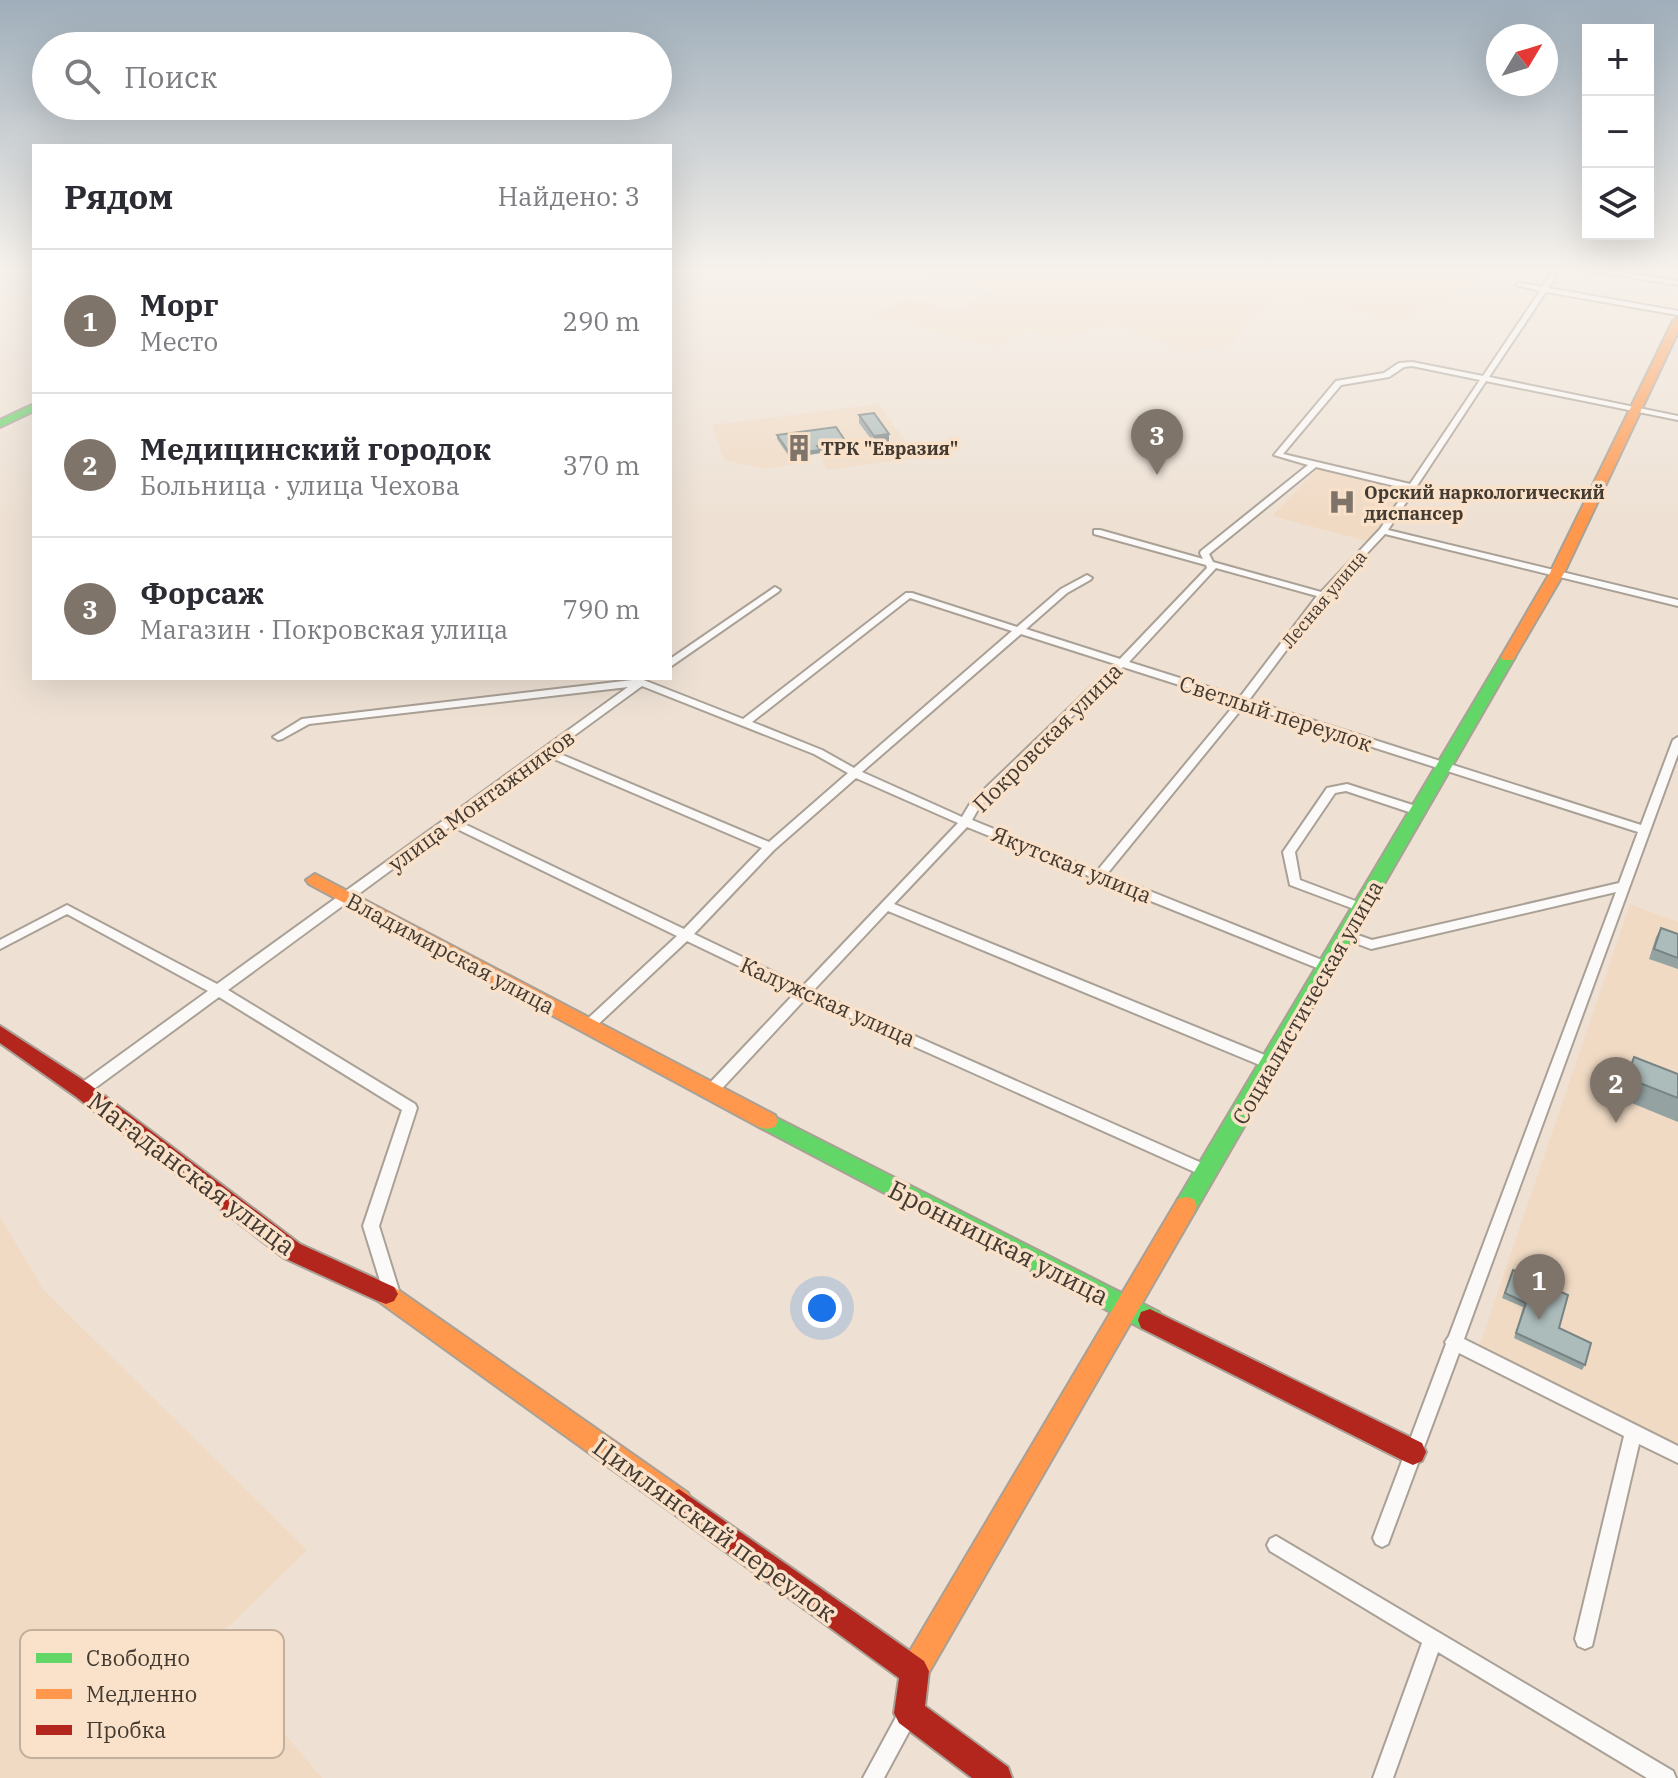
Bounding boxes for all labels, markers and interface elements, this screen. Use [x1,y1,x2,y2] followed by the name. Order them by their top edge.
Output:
[1486,24,1558,96] north arrow
[1582,24,1654,240] map controls
[1582,24,1654,96] button: +
[32,32,672,120] search box
[60,54,104,98] icon: search
[124,57,217,96] text: Поиск
[1582,96,1654,168] button: −
[1582,168,1654,240] button: layers
[64,174,173,218] text: Рядом
[498,179,640,213] text: Найдено: 3
[140,285,219,324] text: Морг
[82,304,98,338] text: 1
[562,304,640,338] text: 290 m
[140,324,218,358] text: Место
[1131,409,1183,475] pin: 3
[140,429,491,468] text: Медицинский городок
[784,433,814,463] building icon: ТРК "Евразия"
[821,437,958,460] place label: ТРК "Евразия"
[82,448,98,482] text: 2
[562,448,640,482] text: 370 m
[140,468,460,502] text: Больница · улица Чехова
[1364,481,1605,525] place label: Орский наркологический диспансер
[1327,487,1357,517] hospital icon: Орский наркологический диспансер
[1276,545,1372,653] street label: Лесная улица
[140,573,264,612] text: Форсаж
[82,592,98,626] text: 3
[562,592,640,626] text: 790 m
[140,612,508,646] text: Магазин · Покровская улица
[966,656,1128,818] street label: Покровская улица
[1176,668,1376,758] street label: Светлый переулок
[382,722,580,878] street label: улица Монтажников
[988,819,1156,909] street label: Якутская улица
[1225,875,1389,1129] street label: Социалистическая улица
[342,886,560,1020] street label: Владимирская улица
[736,949,920,1053] street label: Калужская улица
[1590,1057,1642,1123] pin: 2
[81,1084,303,1262] street label: Магаданская улица
[883,1172,1115,1312] street label: Бронницкая улица
[1513,1254,1565,1320] pin: 1
[802,1288,842,1328] your location
[586,1429,844,1629] street label: Цимлянский переулок
[20,1630,284,1758] legend
[86,1643,190,1672] text: Свободно
[86,1679,197,1708] text: Медленно
[86,1715,166,1744] text: Пробка

